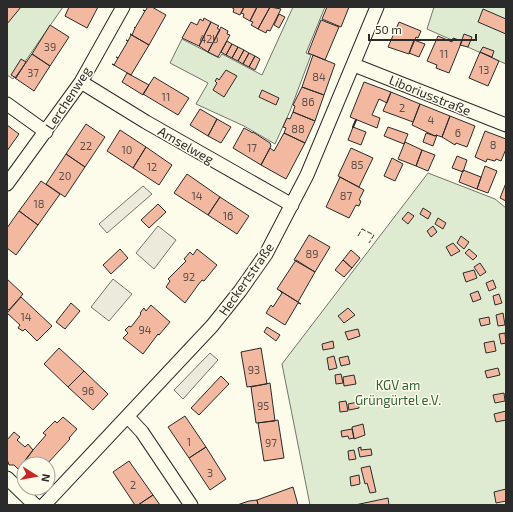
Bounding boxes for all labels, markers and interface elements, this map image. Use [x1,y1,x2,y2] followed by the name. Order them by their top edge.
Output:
[369,16,476,42] scale bar
[375,22,402,36] text: 50 m
[199,32,219,45] house number: 42b
[44,40,56,53] house number: 39
[440,47,448,60] house number: 11
[42,63,94,133] street label: Lerchenweg
[479,63,489,76] house number: 13
[27,66,39,79] house number: 37
[312,70,326,83] house number: 84
[387,71,473,119] street label: Liboriusstraße
[162,90,170,103] house number: 11
[302,95,314,108] house number: 86
[399,101,405,114] house number: 2
[428,113,435,126] house number: 4
[291,122,305,135] house number: 88
[155,123,217,167] street label: Amselweg
[455,126,461,139] house number: 6
[490,138,496,151] house number: 8
[80,139,92,152] house number: 22
[247,141,257,154] house number: 17
[121,143,133,156] house number: 10
[351,158,363,171] house number: 85
[147,160,157,173] house number: 12
[59,169,71,182] house number: 20
[191,189,203,202] house number: 14
[340,189,353,202] house number: 87
[33,197,45,210] house number: 18
[223,209,233,222] house number: 16
[215,239,277,319] street label: Heckertstraße
[306,247,318,260] house number: 89
[183,270,195,283] house number: 92
[20,310,32,323] house number: 14
[138,323,152,336] house number: 94
[248,363,260,376] house number: 93
[355,377,441,408] park label: KGV am Grüngürtel e.V.
[82,384,94,397] house number: 96
[257,399,269,412] house number: 95
[187,435,191,448] house number: 1
[265,436,277,449] house number: 97
[16,456,56,496] north arrow
[207,466,213,479] house number: 3
[39,473,53,483] text: N
[130,478,136,491] house number: 2

